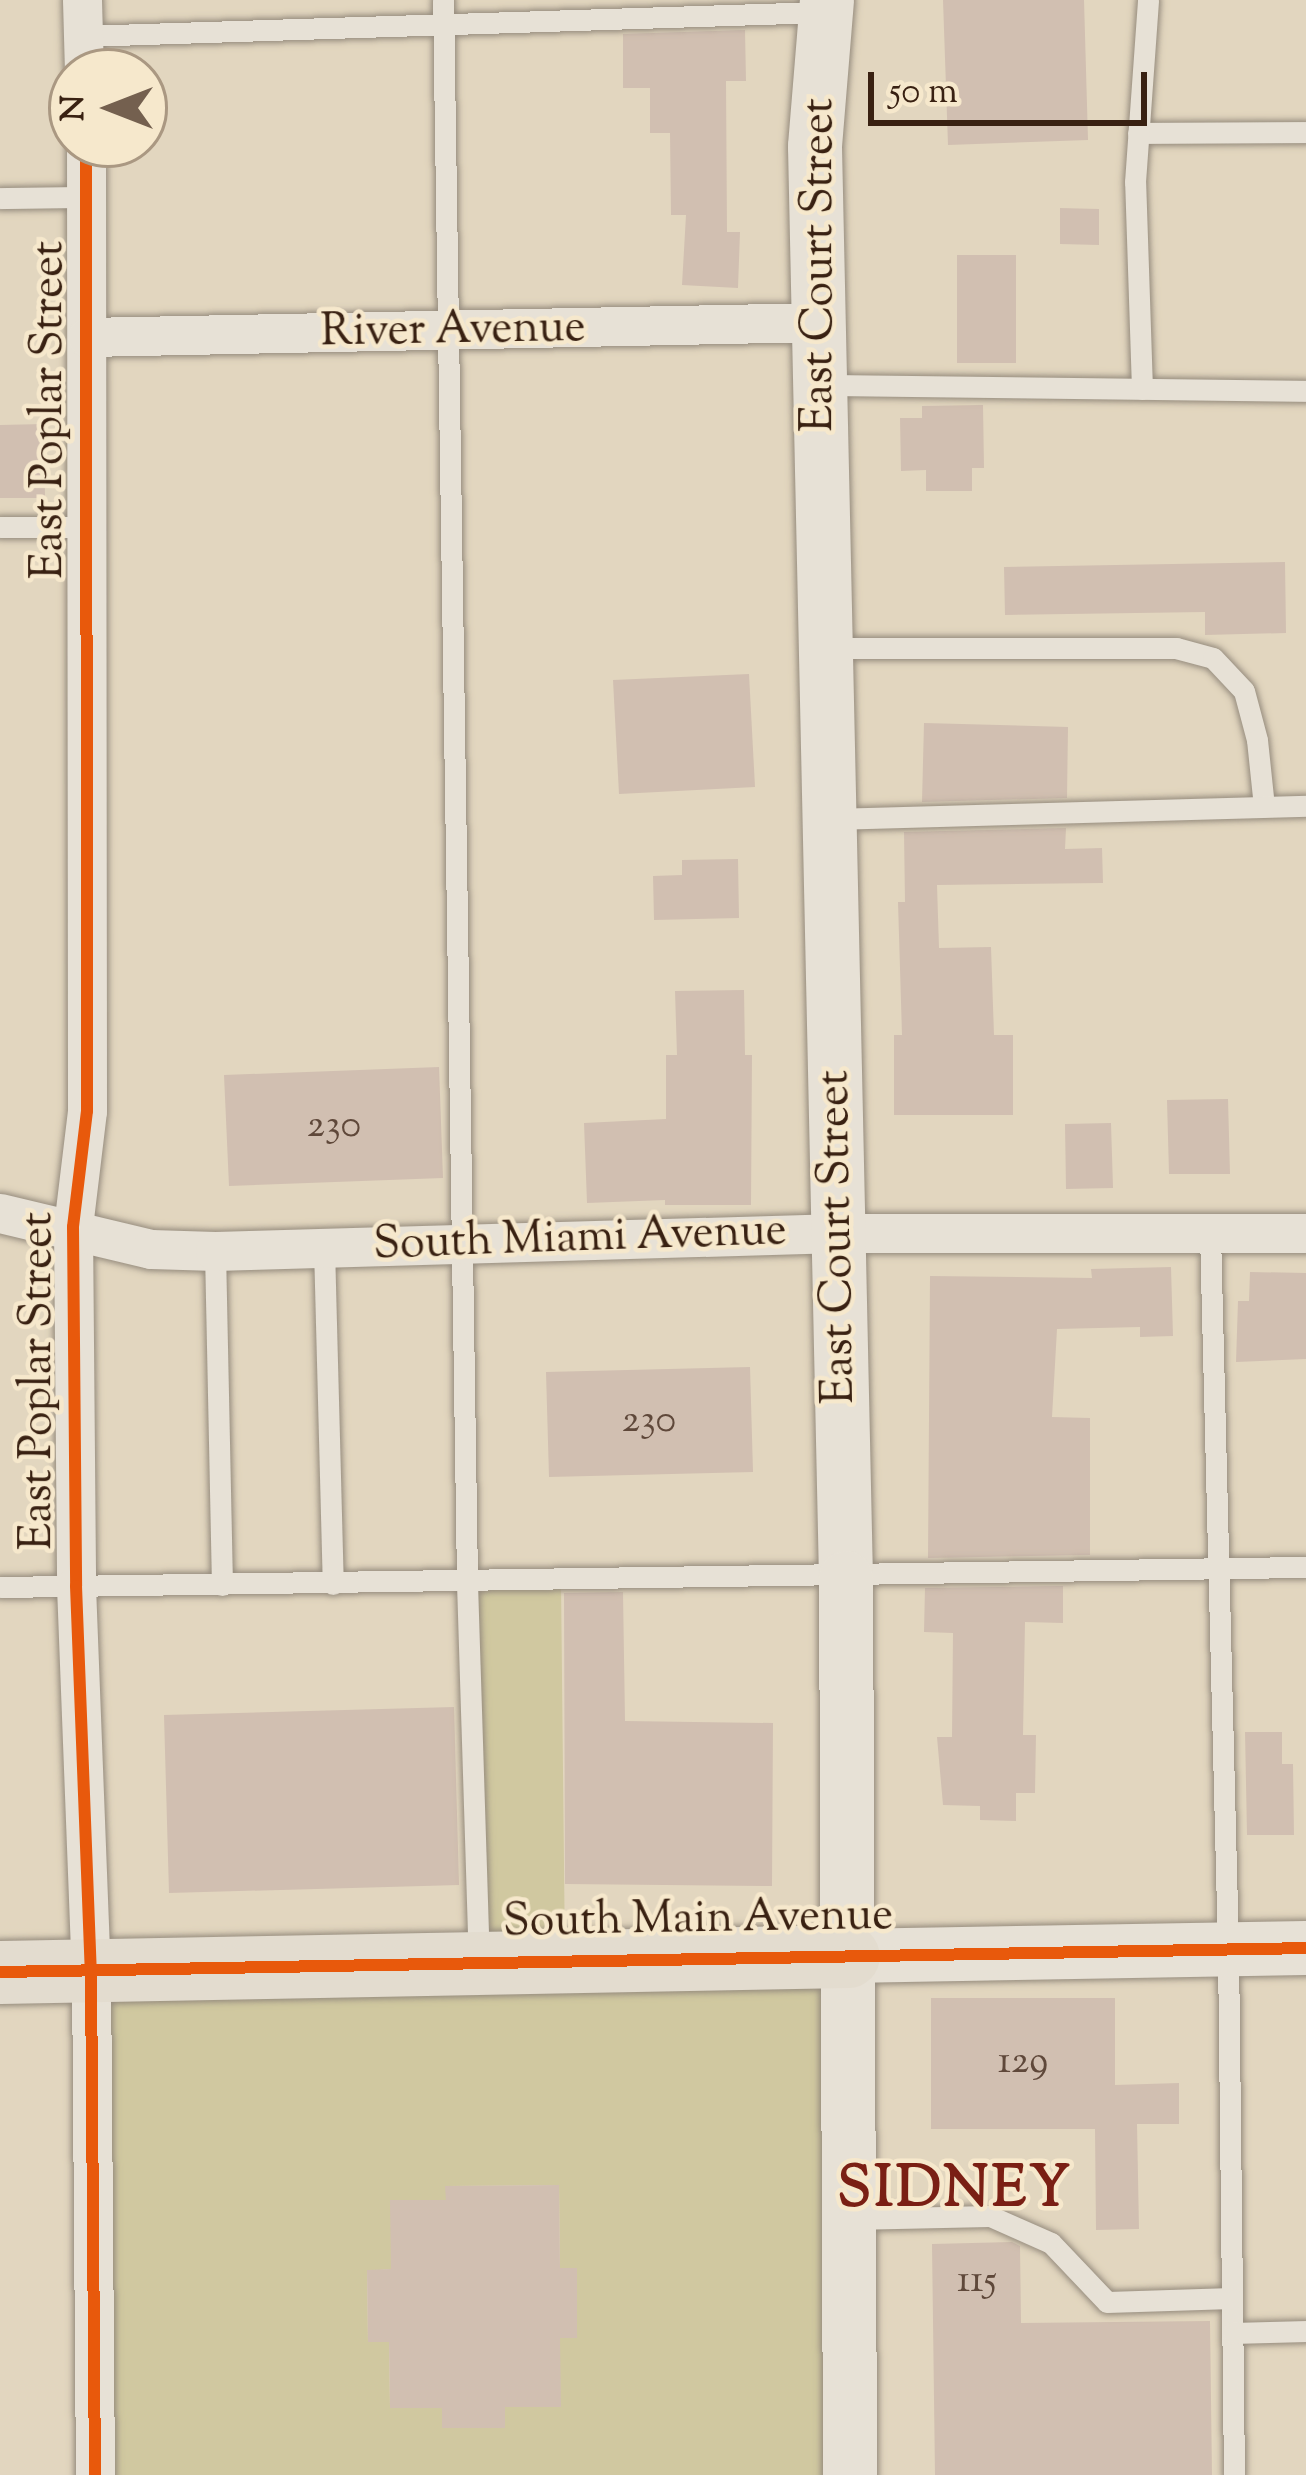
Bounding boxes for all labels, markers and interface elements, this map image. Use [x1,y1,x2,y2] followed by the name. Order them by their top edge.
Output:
[48,48,168,168] north arrow
[874,48,1153,122] scale bar
[889,67,958,119] text: 50 m
[51,95,99,121] text: N
[794,98,848,432] street label: East Court Street
[24,241,78,579] street label: East Poplar Street
[320,303,586,361] street label: River Avenue
[809,1069,869,1405] street label: East Court Street
[307,1104,361,1150] house number: 230
[372,1206,788,1274] street label: South Miami Avenue
[13,1212,67,1550] street label: East Poplar Street
[622,1399,676,1445] house number: 230
[502,1891,894,1951] street label: South Main Avenue
[998,2040,1048,2086] house number: 129
[837,2158,1073,2226] district label: SIDNEY
[957,2259,997,2305] house number: 115

